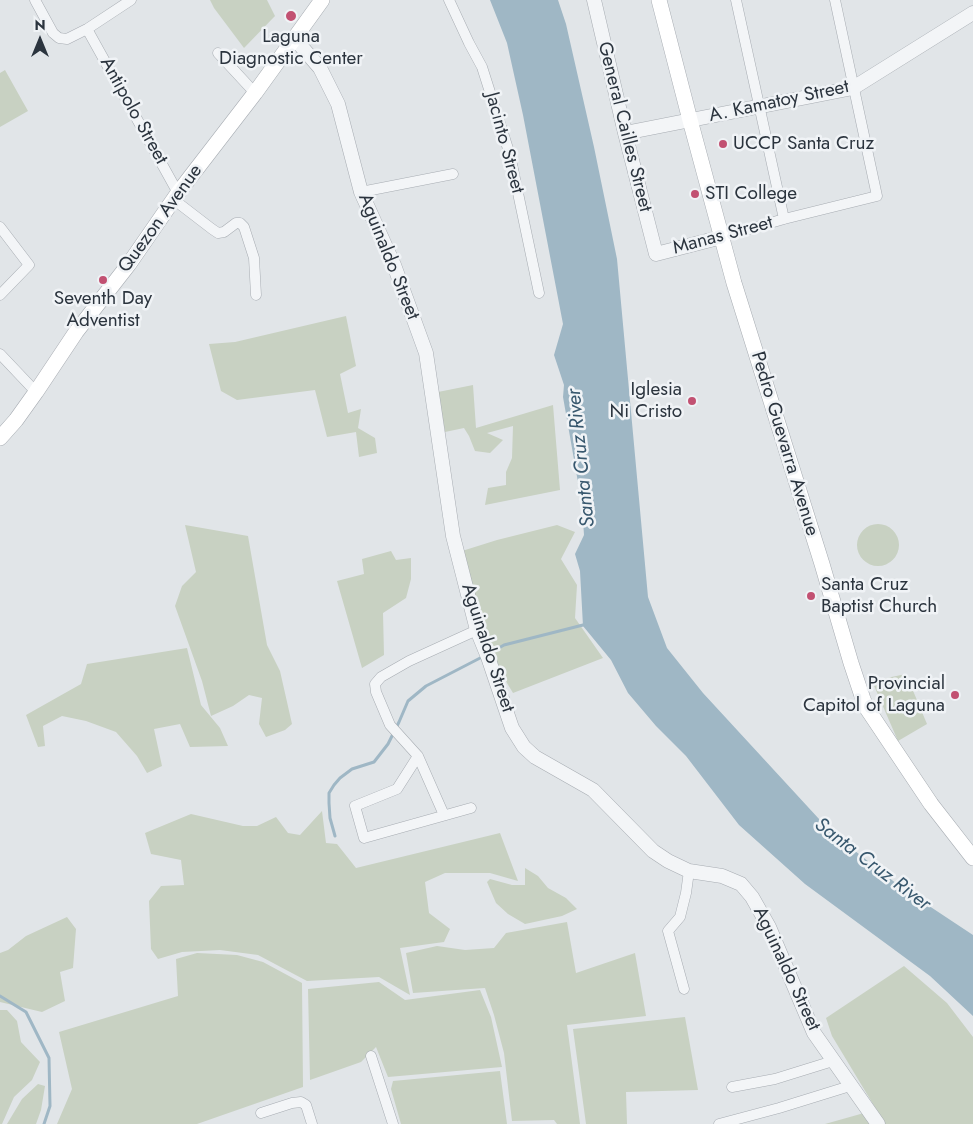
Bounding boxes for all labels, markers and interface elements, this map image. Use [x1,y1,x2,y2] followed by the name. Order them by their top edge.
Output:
[284,9,298,23] marker: Laguna Diagnostic Center
[15,15,65,65] north arrow
[34,15,46,35] text: N
[219,26,363,70] place label: Laguna Diagnostic Center
[592,40,656,214] street label: General Cailles Street
[94,53,172,169] street label: Antipolo Street
[707,76,851,128] street label: A. Kamatoy Street
[480,90,528,196] street label: Jacinto Street
[733,133,874,155] place label: UCCP Santa Cruz
[717,138,729,150] marker: UCCP Santa Cruz
[114,160,208,278] street label: Quezon Avenue
[705,183,797,205] place label: STI College
[689,188,701,200] marker: STI College
[352,191,424,323] street label: Aguinaldo Street
[671,212,775,260] street label: Manas Street
[97,274,109,286] marker: Seventh Day Adventist
[54,288,152,332] place label: Seventh Day Adventist
[745,349,823,539] street label: Pedro Guevarra Avenue
[610,379,682,423] place label: Iglesia Ni Cristo
[563,387,601,529] water label: Santa Cruz River
[686,395,698,407] marker: Iglesia Ni Cristo
[821,574,937,618] place label: Santa Cruz Baptist Church
[455,581,519,715] street label: Aguinaldo Street
[805,590,817,602] marker: Santa Cruz Baptist Church
[803,673,945,717] place label: Provincial Capitol of Laguna
[949,689,961,701] marker: Provincial Capitol of Laguna
[809,813,935,917] water label: Santa Cruz River
[747,903,825,1035] street label: Aguinaldo Street

